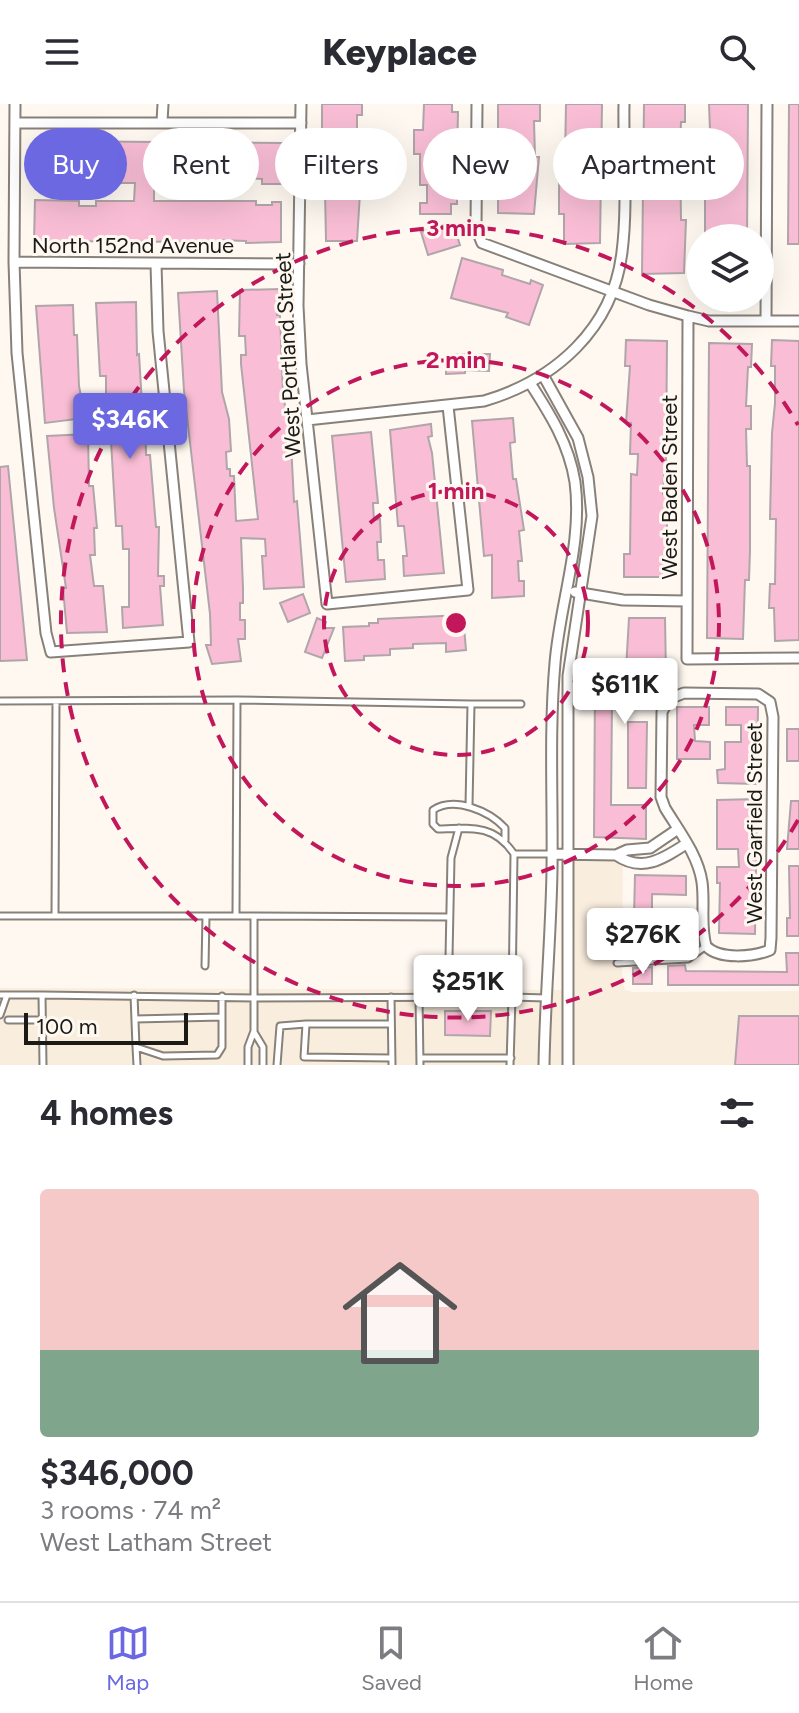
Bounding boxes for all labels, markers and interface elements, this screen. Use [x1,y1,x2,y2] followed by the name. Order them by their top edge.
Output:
[40,30,84,74] icon: menu
[715,30,759,74] icon: search
[322,31,477,74] text: Keyplace
[24,128,127,200] chip: Buy
[143,128,259,200] chip: Rent
[275,128,407,200] chip: Filters
[423,128,537,200] chip: New
[553,128,744,200] chip: Apartment
[426,213,486,242] text: 3 min
[686,224,774,312] map controls
[686,224,774,312] button: layers
[32,232,234,259] street label: North 152nd Avenue
[269,252,307,458] street label: West Portland Street
[426,345,486,374] text: 2 min
[74,393,186,461] pin: $346K
[656,394,683,580] street label: West Baden Street
[91,403,169,435] text: $346K
[428,476,484,505] text: 1 min
[442,609,470,637] centre of rings
[569,658,681,726] pin: $611K
[591,668,659,700] text: $611K
[741,722,768,924] street label: West Garfield Street
[587,908,699,976] pin: $276K
[605,918,681,950] text: $276K
[412,955,524,1023] pin: $251K
[432,965,504,997] text: $251K
[24,1009,188,1045] scale bar
[36,1013,97,1040] text: 100 m
[715,1091,759,1135] icon: filters
[40,1093,173,1134] text: 4 homes
[328,1241,472,1385] icon: home
[40,1453,194,1494] text: $346,000
[40,1494,221,1526] text: 3 rooms · 74 m²
[40,1526,272,1558] text: West Latham Street
[106,1621,150,1696] tab: Map
[361,1621,422,1696] tab: Saved
[633,1621,693,1696] tab: Home

